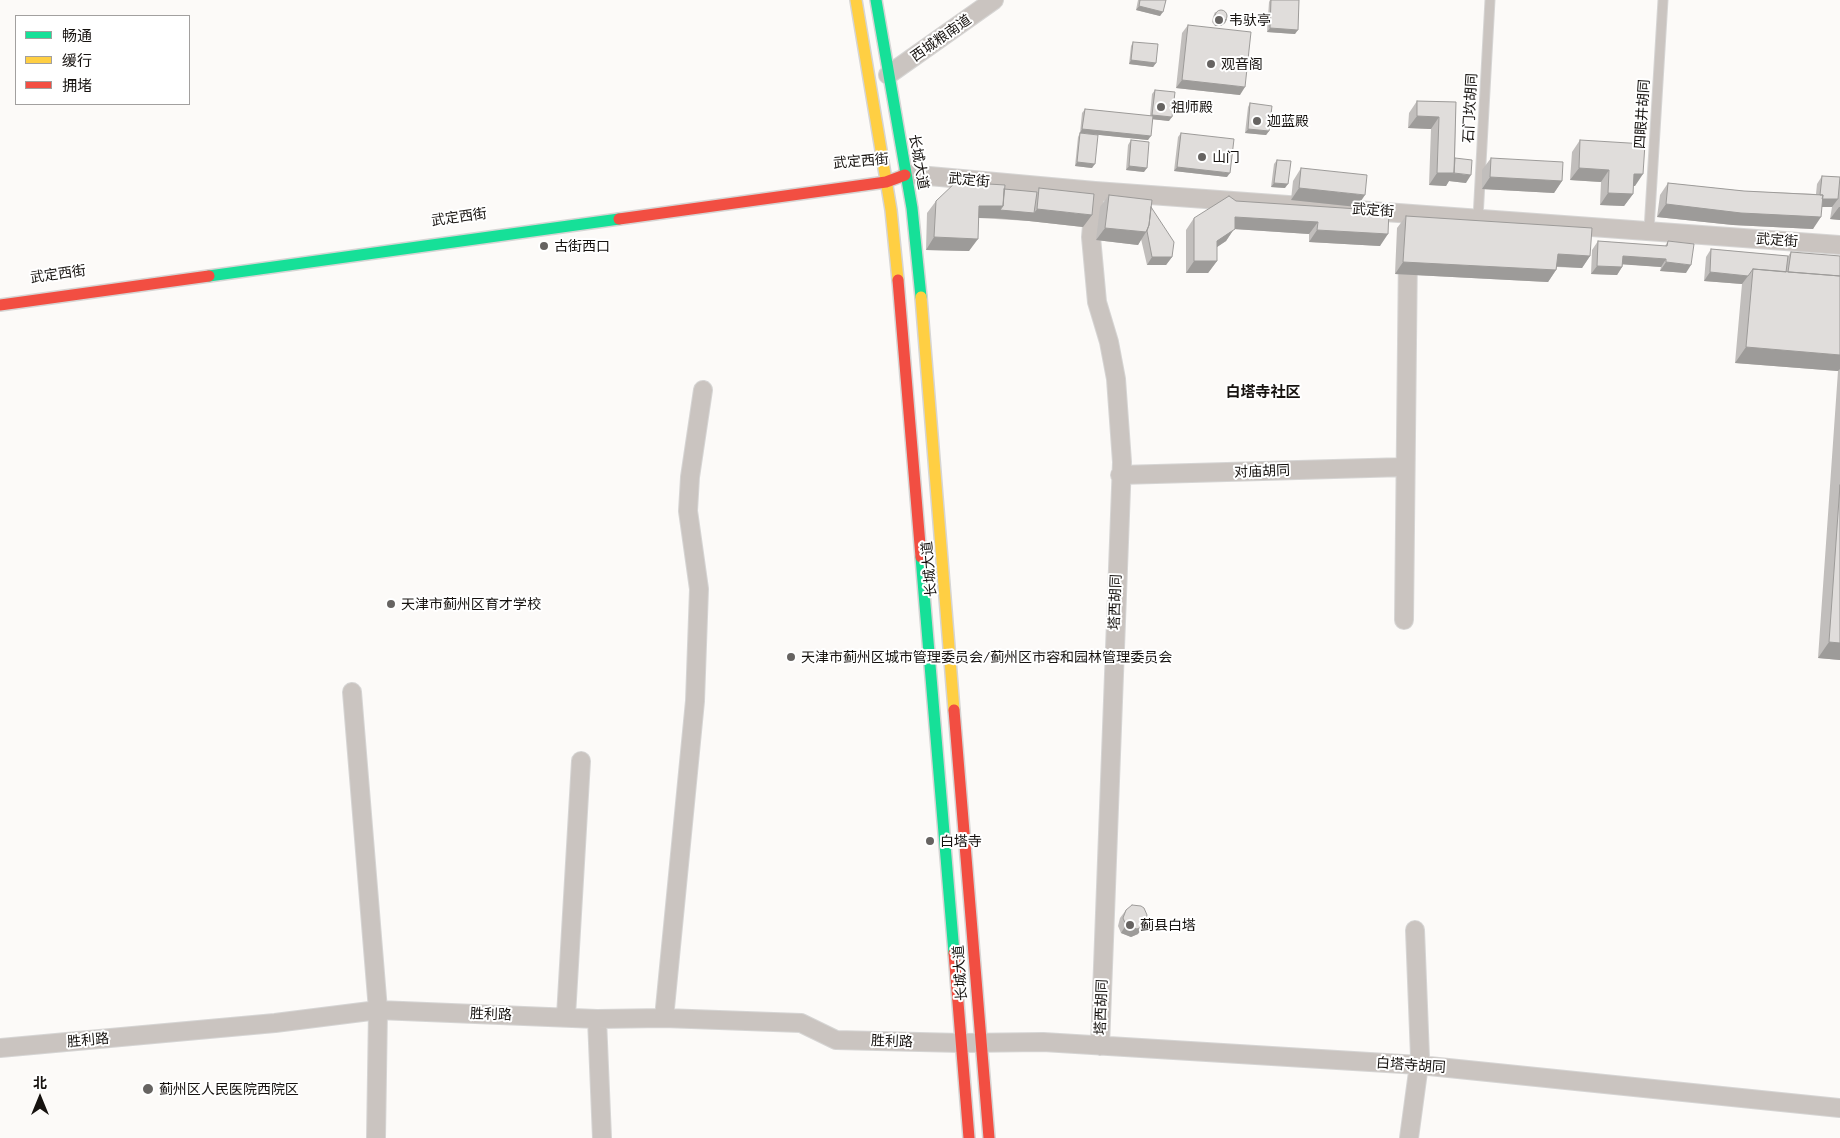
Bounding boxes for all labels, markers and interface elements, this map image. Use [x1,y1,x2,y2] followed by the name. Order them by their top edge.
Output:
[908,11,974,65] street label: 西城粮南道
[1229,12,1271,28] place label: 韦驮亭
[1213,14,1225,26] marker: 韦驮亭
[15,15,190,105] legend
[62,26,92,44] text: 畅通
[62,51,92,69] text: 缓行
[1221,56,1263,72] place label: 观音阁
[1205,58,1217,70] marker: 观音阁
[1460,73,1480,143] street label: 石门坎胡同
[62,76,92,94] text: 拥堵
[1631,78,1653,150] street label: 四眼井胡同
[1171,99,1213,115] place label: 祖师殿
[1155,101,1167,113] marker: 祖师殿
[1267,113,1309,129] place label: 迦蓝殿
[1251,115,1263,127] marker: 迦蓝殿
[906,133,932,191] street label: 长城大道
[1212,149,1240,165] place label: 山门
[832,150,890,172] street label: 武定西街
[1196,151,1208,163] marker: 山门
[947,170,991,190] street label: 武定街
[1351,200,1395,220] street label: 武定街
[430,205,488,229] street label: 武定西街
[1755,230,1799,250] street label: 武定街
[554,238,610,254] place label: 古街西口
[538,240,550,252] marker: 古街西口
[29,262,87,286] street label: 武定西街
[1226,383,1300,401] district label: 白塔寺社区
[1234,462,1290,480] street label: 对庙胡同
[918,540,940,598] street label: 长城大道
[1106,574,1124,630] street label: 塔西胡同
[401,596,541,612] place label: 天津市蓟州区育才学校
[385,598,397,610] marker: 天津市蓟州区育才学校
[801,649,1172,665] place label: 天津市蓟州区城市管理委员会/蓟州区市容和园林管理委员会
[785,651,797,663] marker: 天津市蓟州区城市管理委员会/蓟州区市容和园林管理委员会
[940,833,982,849] place label: 白塔寺
[924,835,936,847] marker: 白塔寺
[1140,917,1196,933] place label: 蓟县白塔
[1124,919,1136,931] marker: 蓟县白塔
[950,944,970,1002] street label: 长城大道
[1092,979,1110,1035] street label: 塔西胡同
[470,1005,512,1023] street label: 胜利路
[66,1030,110,1050] street label: 胜利路
[871,1032,913,1050] street label: 胜利路
[1375,1054,1447,1076] street label: 白塔寺胡同
[15,1073,65,1123] north arrow
[33,1074,47,1091] text: 北
[159,1081,299,1097] place label: 蓟州区人民医院西院区
[141,1082,155,1096] marker: 蓟州区人民医院西院区

